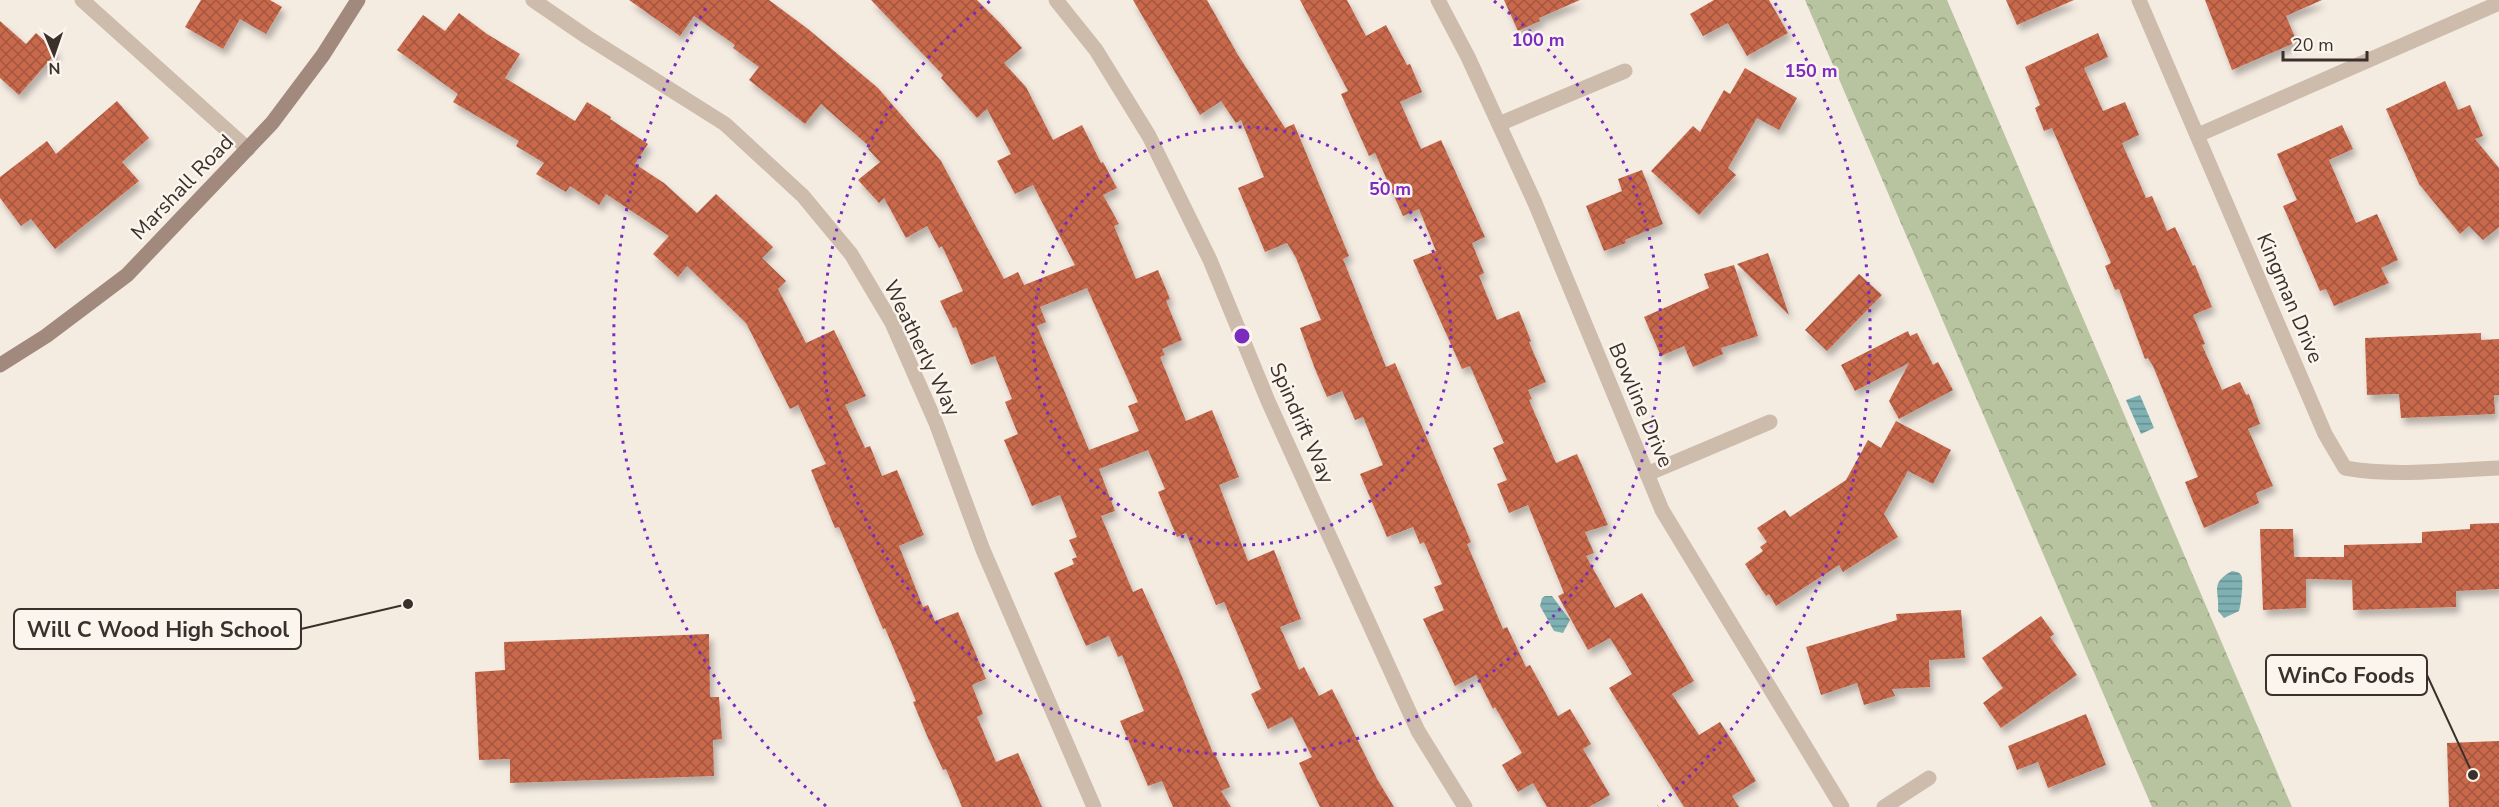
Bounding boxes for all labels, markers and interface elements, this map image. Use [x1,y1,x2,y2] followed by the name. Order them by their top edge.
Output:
[24,24,84,84] north arrow
[2283,24,2367,62] scale bar
[1511,28,1565,52] text: 100 m
[2292,33,2334,57] text: 20 m
[48,57,61,79] text: N
[1784,59,1838,83] text: 150 m
[125,128,239,246] street label: Marshall Road
[1369,177,1411,201] text: 50 m
[2250,229,2330,367] street label: Kingman Drive
[877,275,967,421] street label: Weatherly Way
[1232,326,1252,346] centre of rings
[1602,338,1680,472] street label: Bowline Drive
[1263,358,1341,488] street label: Spindrift Way
[14,609,301,649] callout: Will C Wood High School
[27,615,289,645] text: Will C Wood High School
[2266,655,2427,695] callout: WinCo Foods
[2278,661,2415,691] text: WinCo Foods

